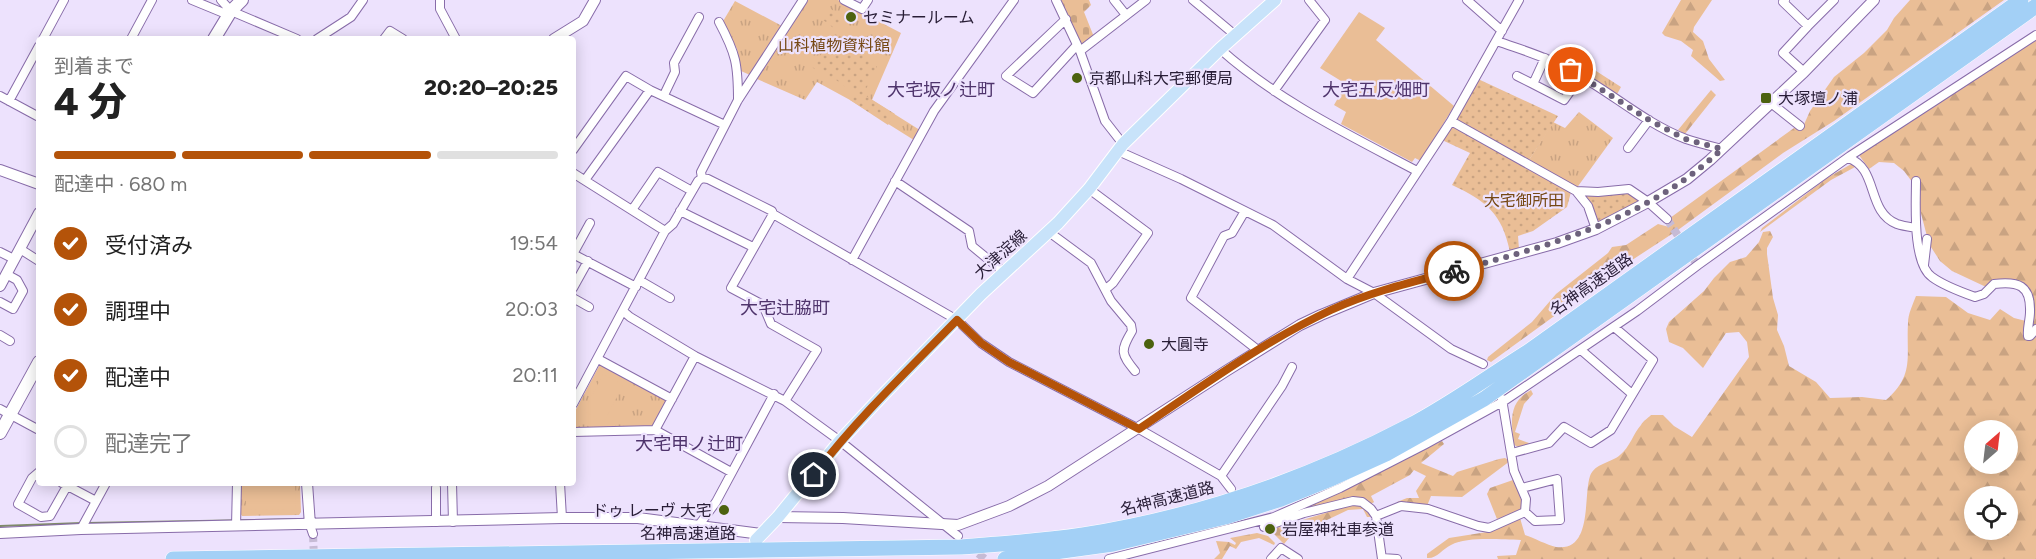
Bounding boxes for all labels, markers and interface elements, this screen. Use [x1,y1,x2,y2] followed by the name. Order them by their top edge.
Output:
[863,8,975,27] place label: セミナールーム
[844,10,858,24] marker: セミナールーム
[778,36,890,55] park label: 山科植物資料館
[1545,44,1596,95] pin
[1554,53,1587,86] icon: bag
[54,54,134,78] text: 到着まで
[1089,69,1233,88] place label: 京都山科大宅郵便局
[1070,71,1084,85] marker: 京都山科大宅郵便局
[424,74,558,101] text: 20:20–20:25
[54,78,127,125] text: 4 分
[887,79,995,101] district label: 大宅坂ノ辻町
[1322,79,1430,101] district label: 大宅五反畑町
[1778,89,1858,108] place label: 大塚壇ノ浦
[1759,91,1773,105] marker: 大塚壇ノ浦
[54,172,187,196] text: 配達中 · 680 m
[1484,191,1564,210] park label: 大宅御所田
[970,226,1030,283] street label: 大津淀線
[54,227,87,260] icon: check
[509,231,558,255] text: 19:54
[105,232,193,259] text: 受付済み
[1424,241,1484,301] courier
[1547,249,1636,320] street label: 名神高速道路
[1438,255,1471,288] icon: bike
[54,293,87,326] icon: check
[505,297,558,321] text: 20:03
[740,297,830,319] district label: 大宅辻脇町
[105,298,171,325] text: 調理中
[1161,335,1209,354] place label: 大圓寺
[1142,337,1156,351] marker: 大圓寺
[54,359,87,392] icon: check
[512,363,558,387] text: 20:11
[105,364,171,391] text: 配達中
[1964,420,2018,474] north arrow
[1964,420,2018,540] map controls
[105,430,193,457] text: 配達完了
[635,433,743,455] district label: 大宅甲ノ辻町
[788,449,839,500] pin
[797,458,830,491] icon: home
[1118,478,1216,519] street label: 名神高速道路
[1964,486,2018,540] button: locate
[592,501,712,520] place label: ドゥ レーヴ 大宅
[717,503,731,517] marker: ドゥ レーヴ 大宅
[1282,520,1394,539] place label: 岩屋神社車参道
[1263,522,1277,536] marker: 岩屋神社車参道
[640,524,736,543] street label: 名神高速道路

